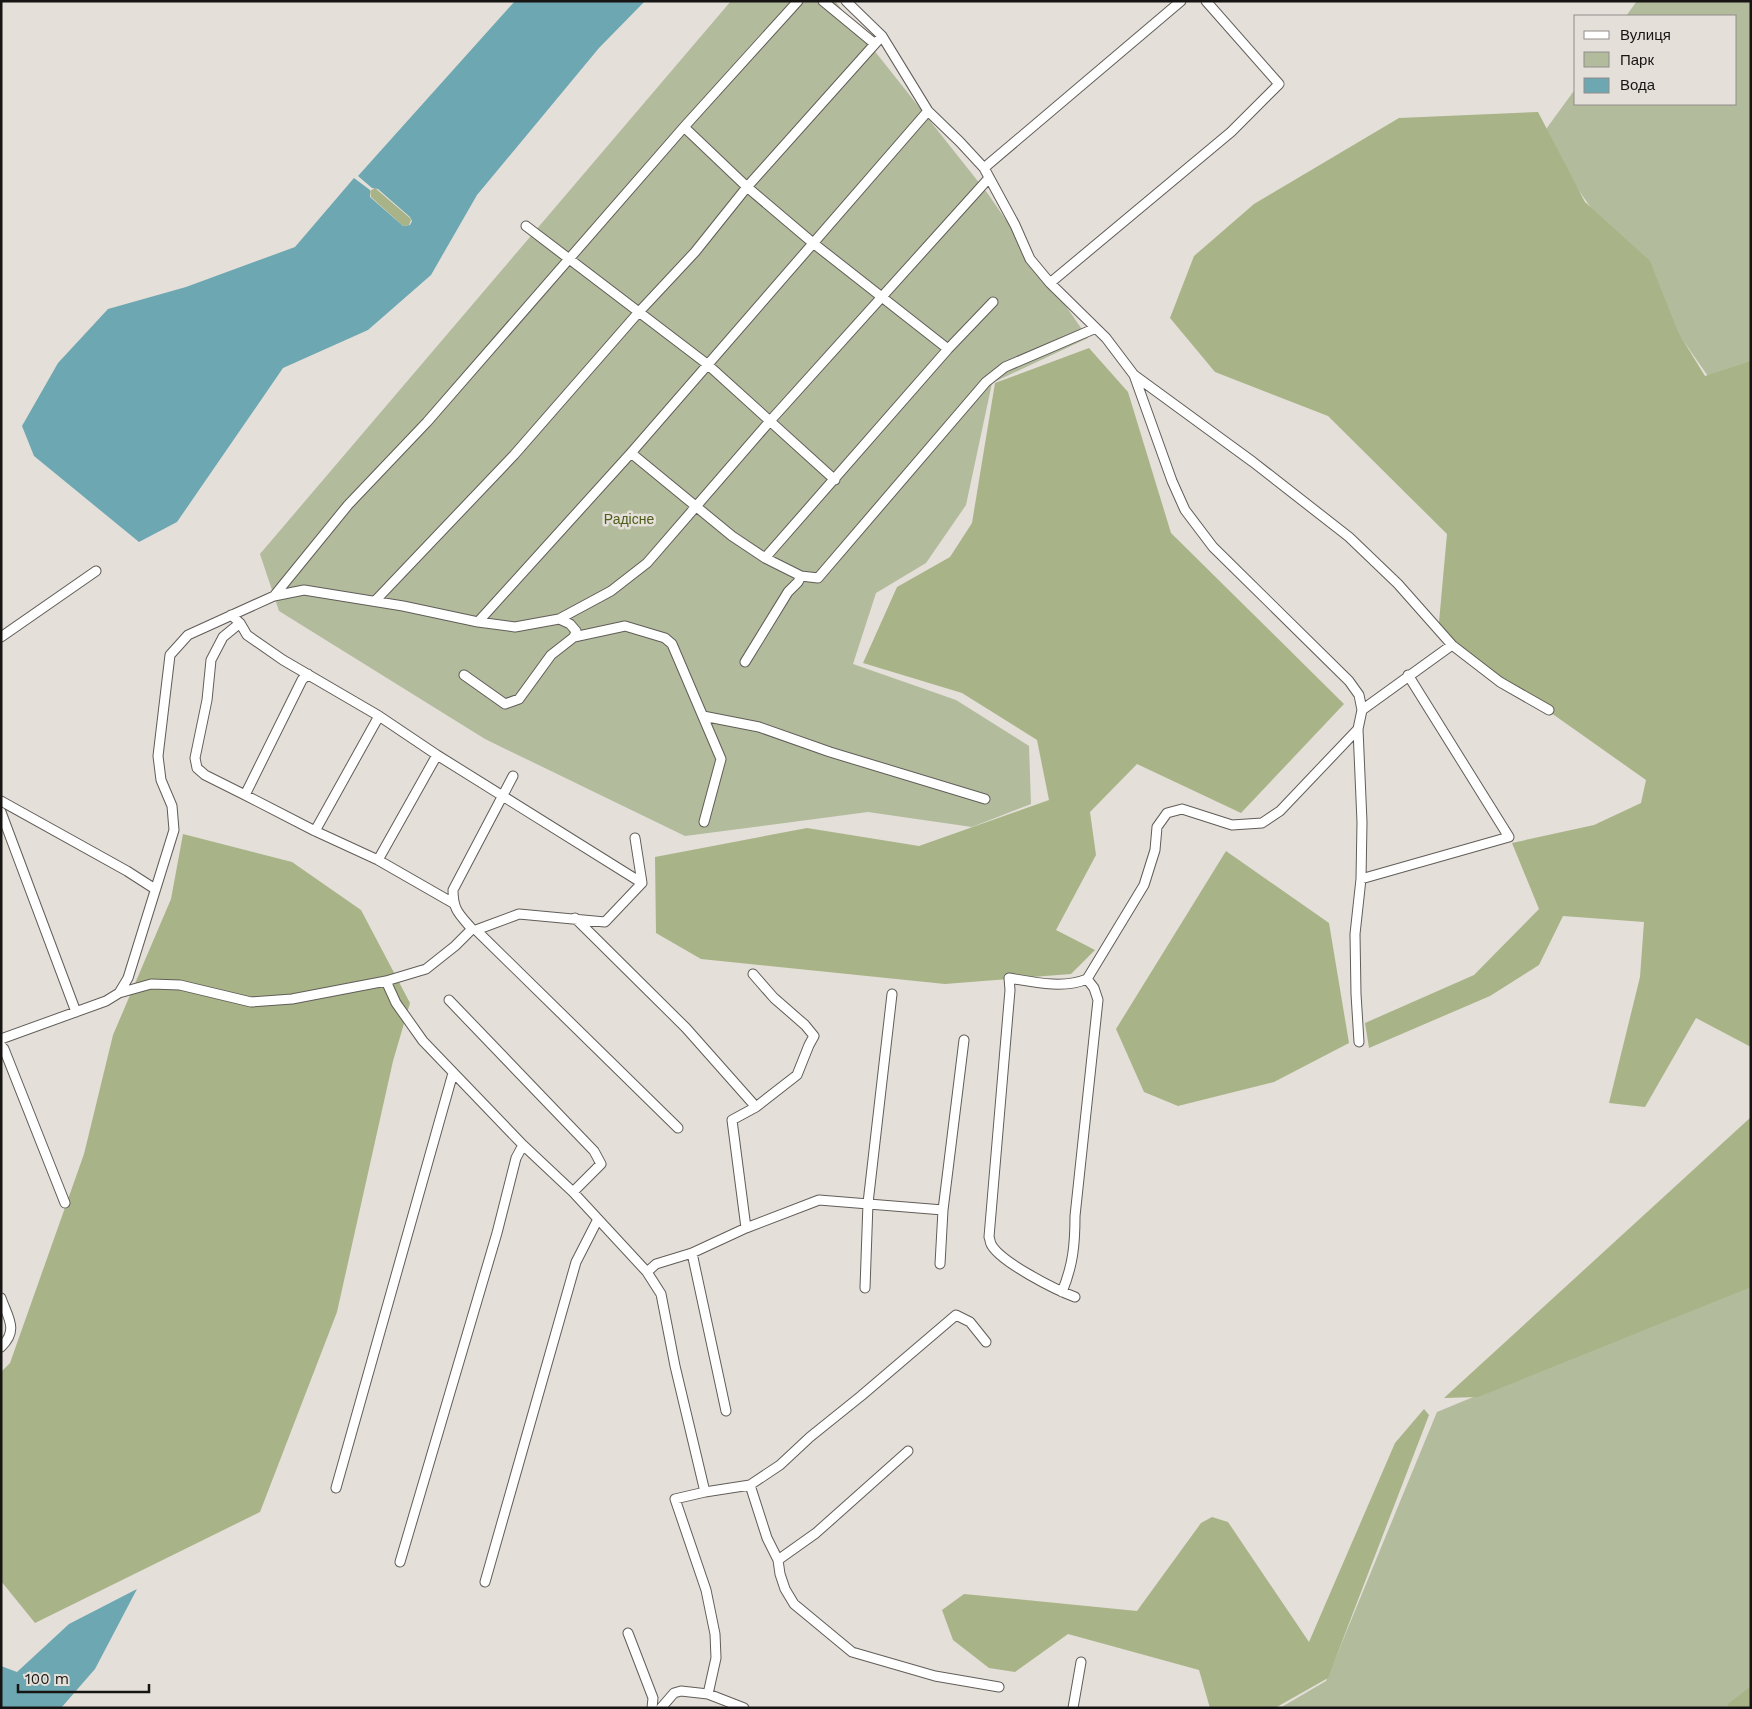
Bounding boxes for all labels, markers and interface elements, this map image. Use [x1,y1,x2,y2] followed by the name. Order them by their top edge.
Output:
[1574,15,1737,105] legend
[1620,26,1671,44] text: Вулиця
[1620,51,1654,69] text: Парк
[1620,76,1656,94] text: Вода
[604,511,654,527] park label: Радісне
[18,1662,149,1694] scale bar
[25,1670,69,1688] text: 100 m

